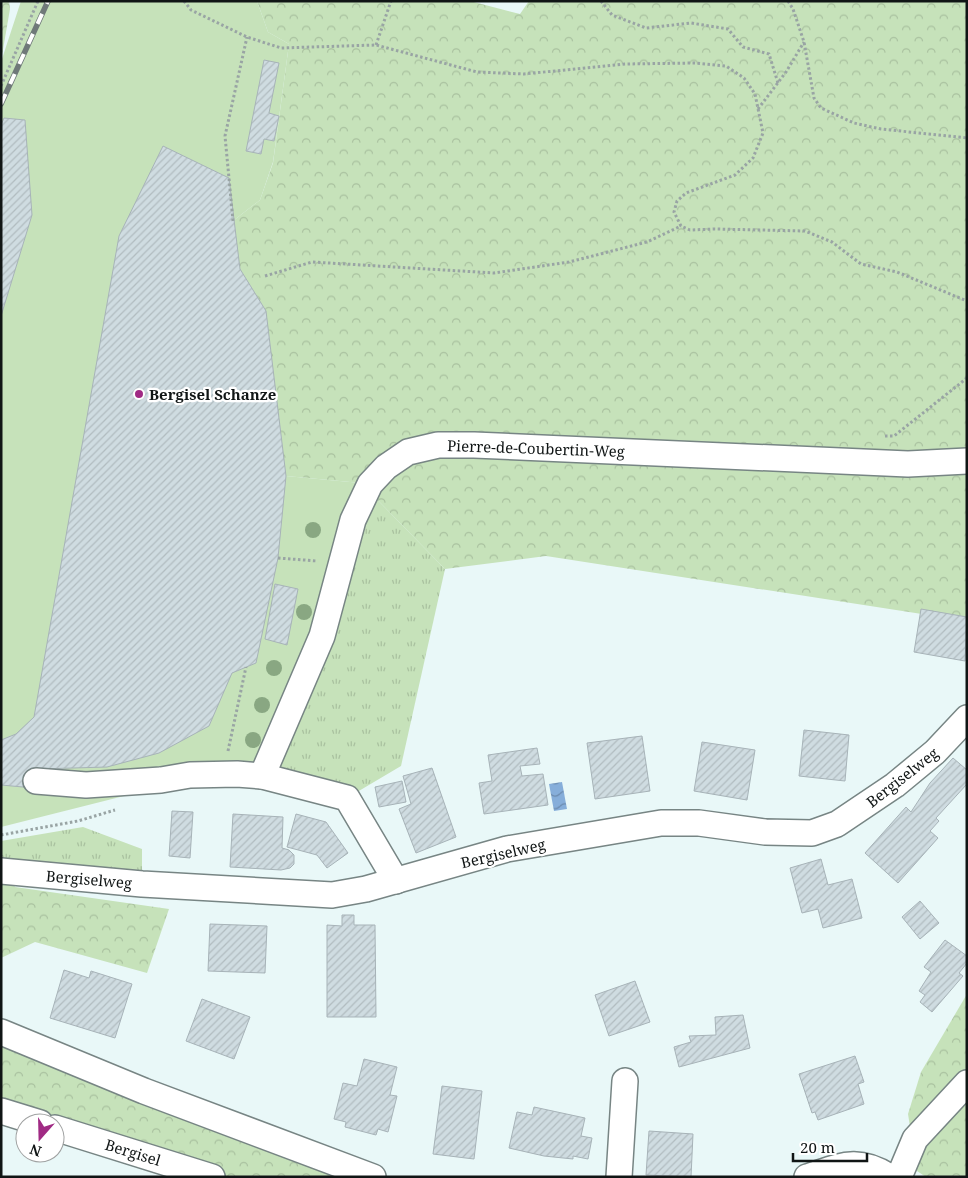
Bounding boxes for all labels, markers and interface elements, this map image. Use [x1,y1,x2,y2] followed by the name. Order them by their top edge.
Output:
[149,384,276,404] place label: Bergisel Schanze
[133,388,145,400] marker: Bergisel Schanze
[447,435,625,461] street label: Pierre-de-Coubertin-Weg
[862,743,942,811] street label: Bergiselweg
[459,834,547,872] street label: Bergiselweg
[45,865,133,893] street label: Bergiselweg
[15,1113,65,1163] north arrow
[793,1130,867,1162] scale bar
[103,1134,164,1170] street label: Bergisel
[800,1137,835,1157] text: 20 m
[27,1140,44,1162] text: N

